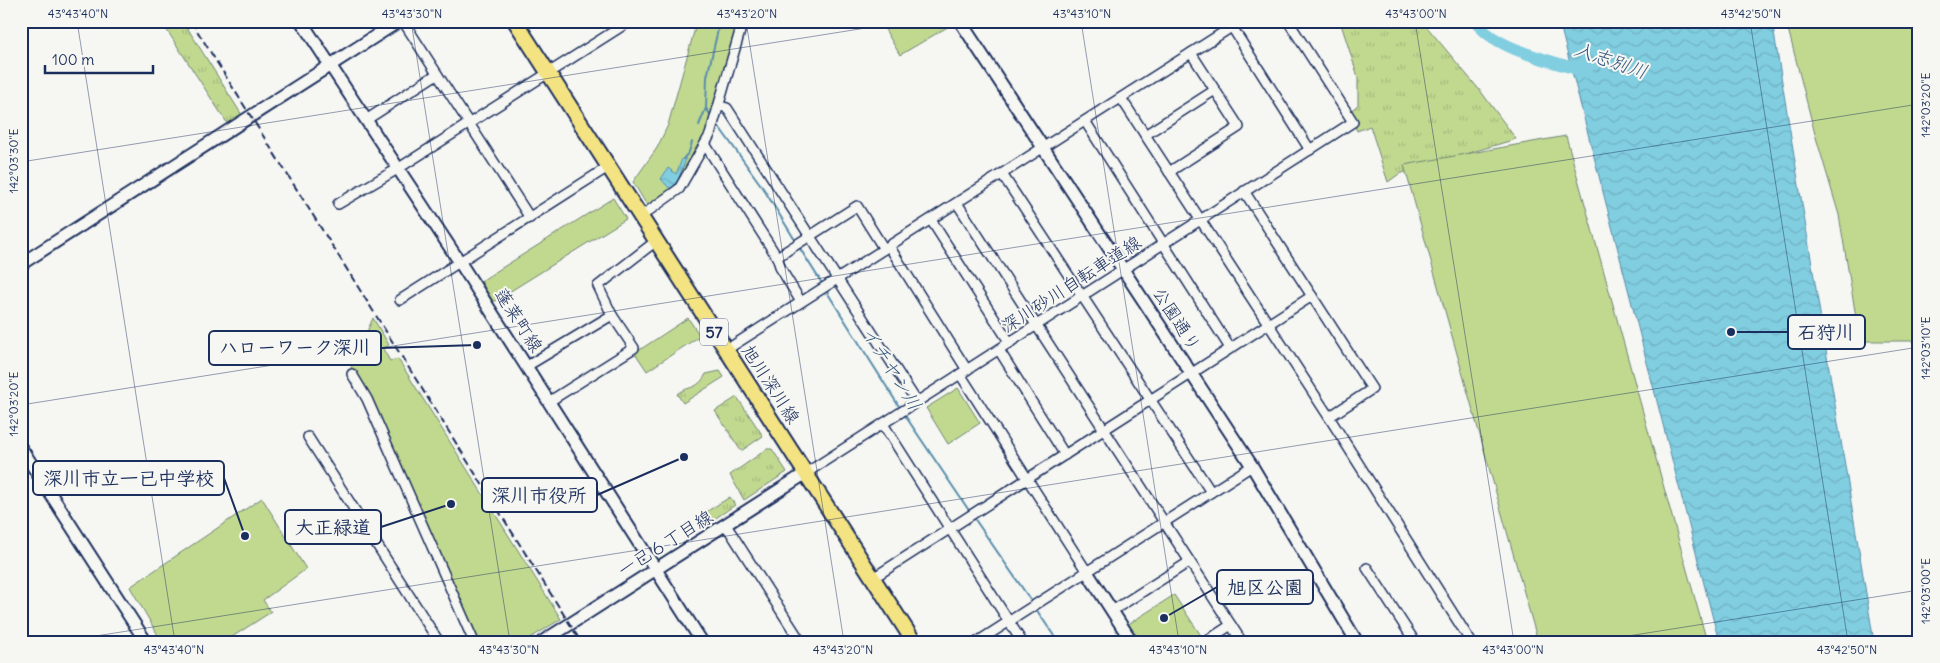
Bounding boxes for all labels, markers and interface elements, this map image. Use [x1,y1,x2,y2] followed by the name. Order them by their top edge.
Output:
[48,6,108,21] text: 43°43'40"N
[382,6,442,21] text: 43°43'30"N
[717,6,777,21] text: 43°43'20"N
[1053,6,1111,21] text: 43°43'10"N
[1385,6,1447,21] text: 43°43'00"N
[1721,6,1781,21] text: 43°42'50"N
[1571,36,1651,84] water label: 入志別川
[45,42,152,74] scale bar
[52,50,94,69] text: 100 m
[1918,73,1933,137] text: 142°03'20"E
[6,128,21,194] text: 142°03'30"E
[997,230,1145,338] street label: 深川砂川自転車道線
[1148,283,1206,355] street label: 公園通り
[490,284,548,356] street label: 蓬莱町線
[1788,315,1865,349] callout: 石狩川
[1918,316,1933,380] text: 142°03'10"E
[700,318,728,346] road number: 57
[1797,320,1855,344] text: 石狩川
[857,321,927,415] water label: イチヤン川
[209,331,381,365] callout: ハローワーク深川
[219,335,371,359] text: ハローワーク深川
[737,340,805,428] street label: 旭川深川線
[6,372,21,436] text: 142°03'20"E
[33,461,224,495] callout: 深川市立一已中学校
[43,466,215,490] text: 深川市立一已中学校
[482,478,597,512] callout: 深川市役所
[491,483,587,507] text: 深川市役所
[613,505,717,581] street label: 一已６丁目線
[285,510,381,544] callout: 大正緑道
[295,515,371,539] text: 大正緑道
[1918,558,1933,624] text: 142°03'00"E
[1217,570,1313,604] callout: 旭区公園
[1227,575,1303,599] text: 旭区公園
[144,642,204,657] text: 43°43'40"N
[479,642,539,657] text: 43°43'30"N
[813,642,873,657] text: 43°43'20"N
[1149,642,1207,657] text: 43°43'10"N
[1482,642,1544,657] text: 43°43'00"N
[1817,642,1877,657] text: 43°42'50"N

